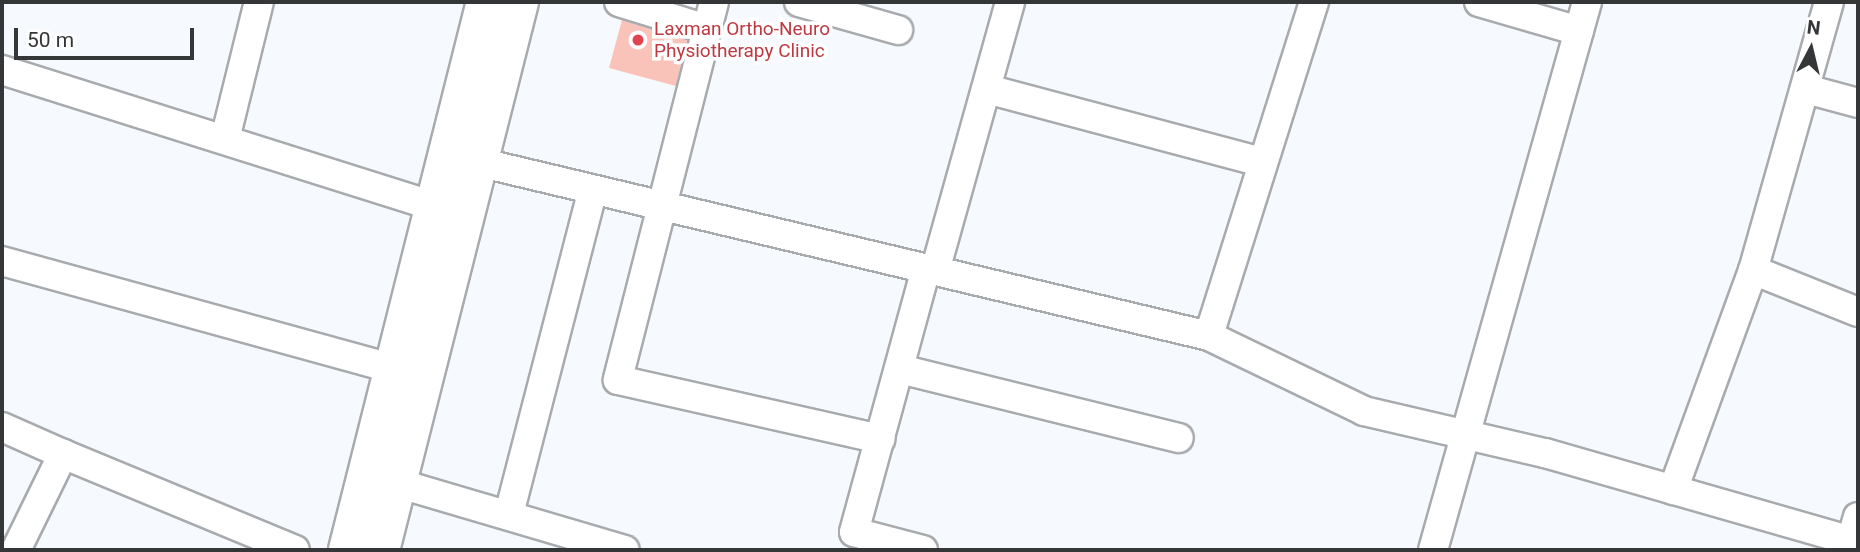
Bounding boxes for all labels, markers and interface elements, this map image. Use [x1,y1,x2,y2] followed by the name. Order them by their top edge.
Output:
[18,14,198,58] scale bar
[1776,14,1846,84] north arrow
[1806,15,1822,40] text: N
[654,18,830,62] place label: Laxman Ortho-Neuro Physiotherapy Clinic
[27,28,74,52] text: 50 m
[628,30,648,50] marker: Laxman Ortho-Neuro Physiotherapy Clinic

